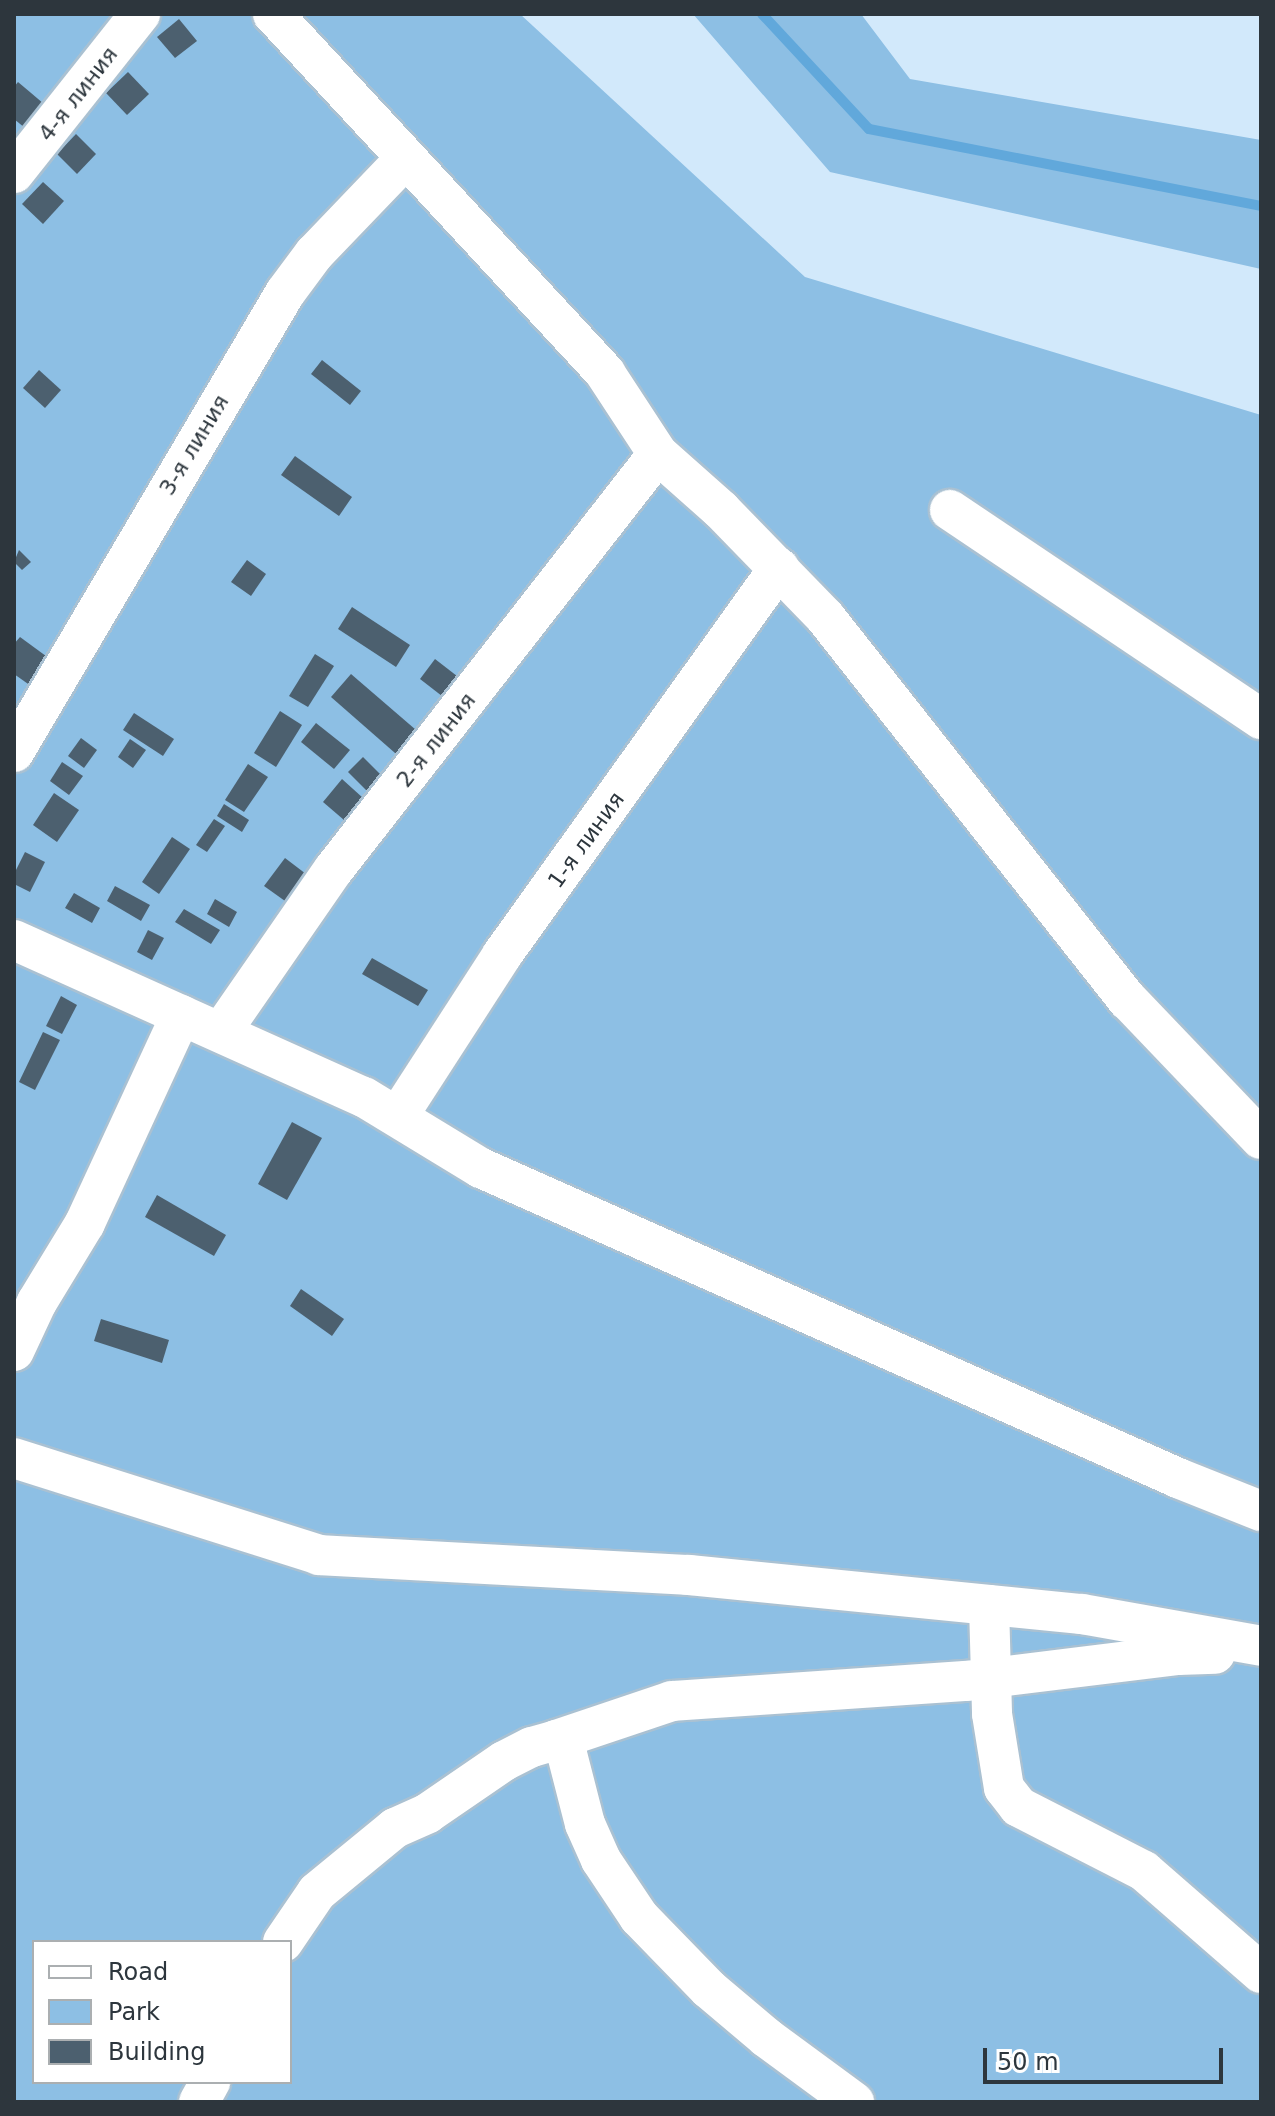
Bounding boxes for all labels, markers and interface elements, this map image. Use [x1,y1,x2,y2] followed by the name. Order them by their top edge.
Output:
[33,42,123,146] street label: 4-я линия
[154,390,234,500] street label: 3-я линия
[391,688,481,792] street label: 2-я линия
[542,787,630,893] street label: 1-я линия
[32,1940,292,2084] legend
[108,1958,168,1986] text: Road
[108,1998,160,2026] text: Park
[987,2032,1227,2082] scale bar
[108,2038,205,2066] text: Building
[997,2048,1059,2076] text: 50 m

